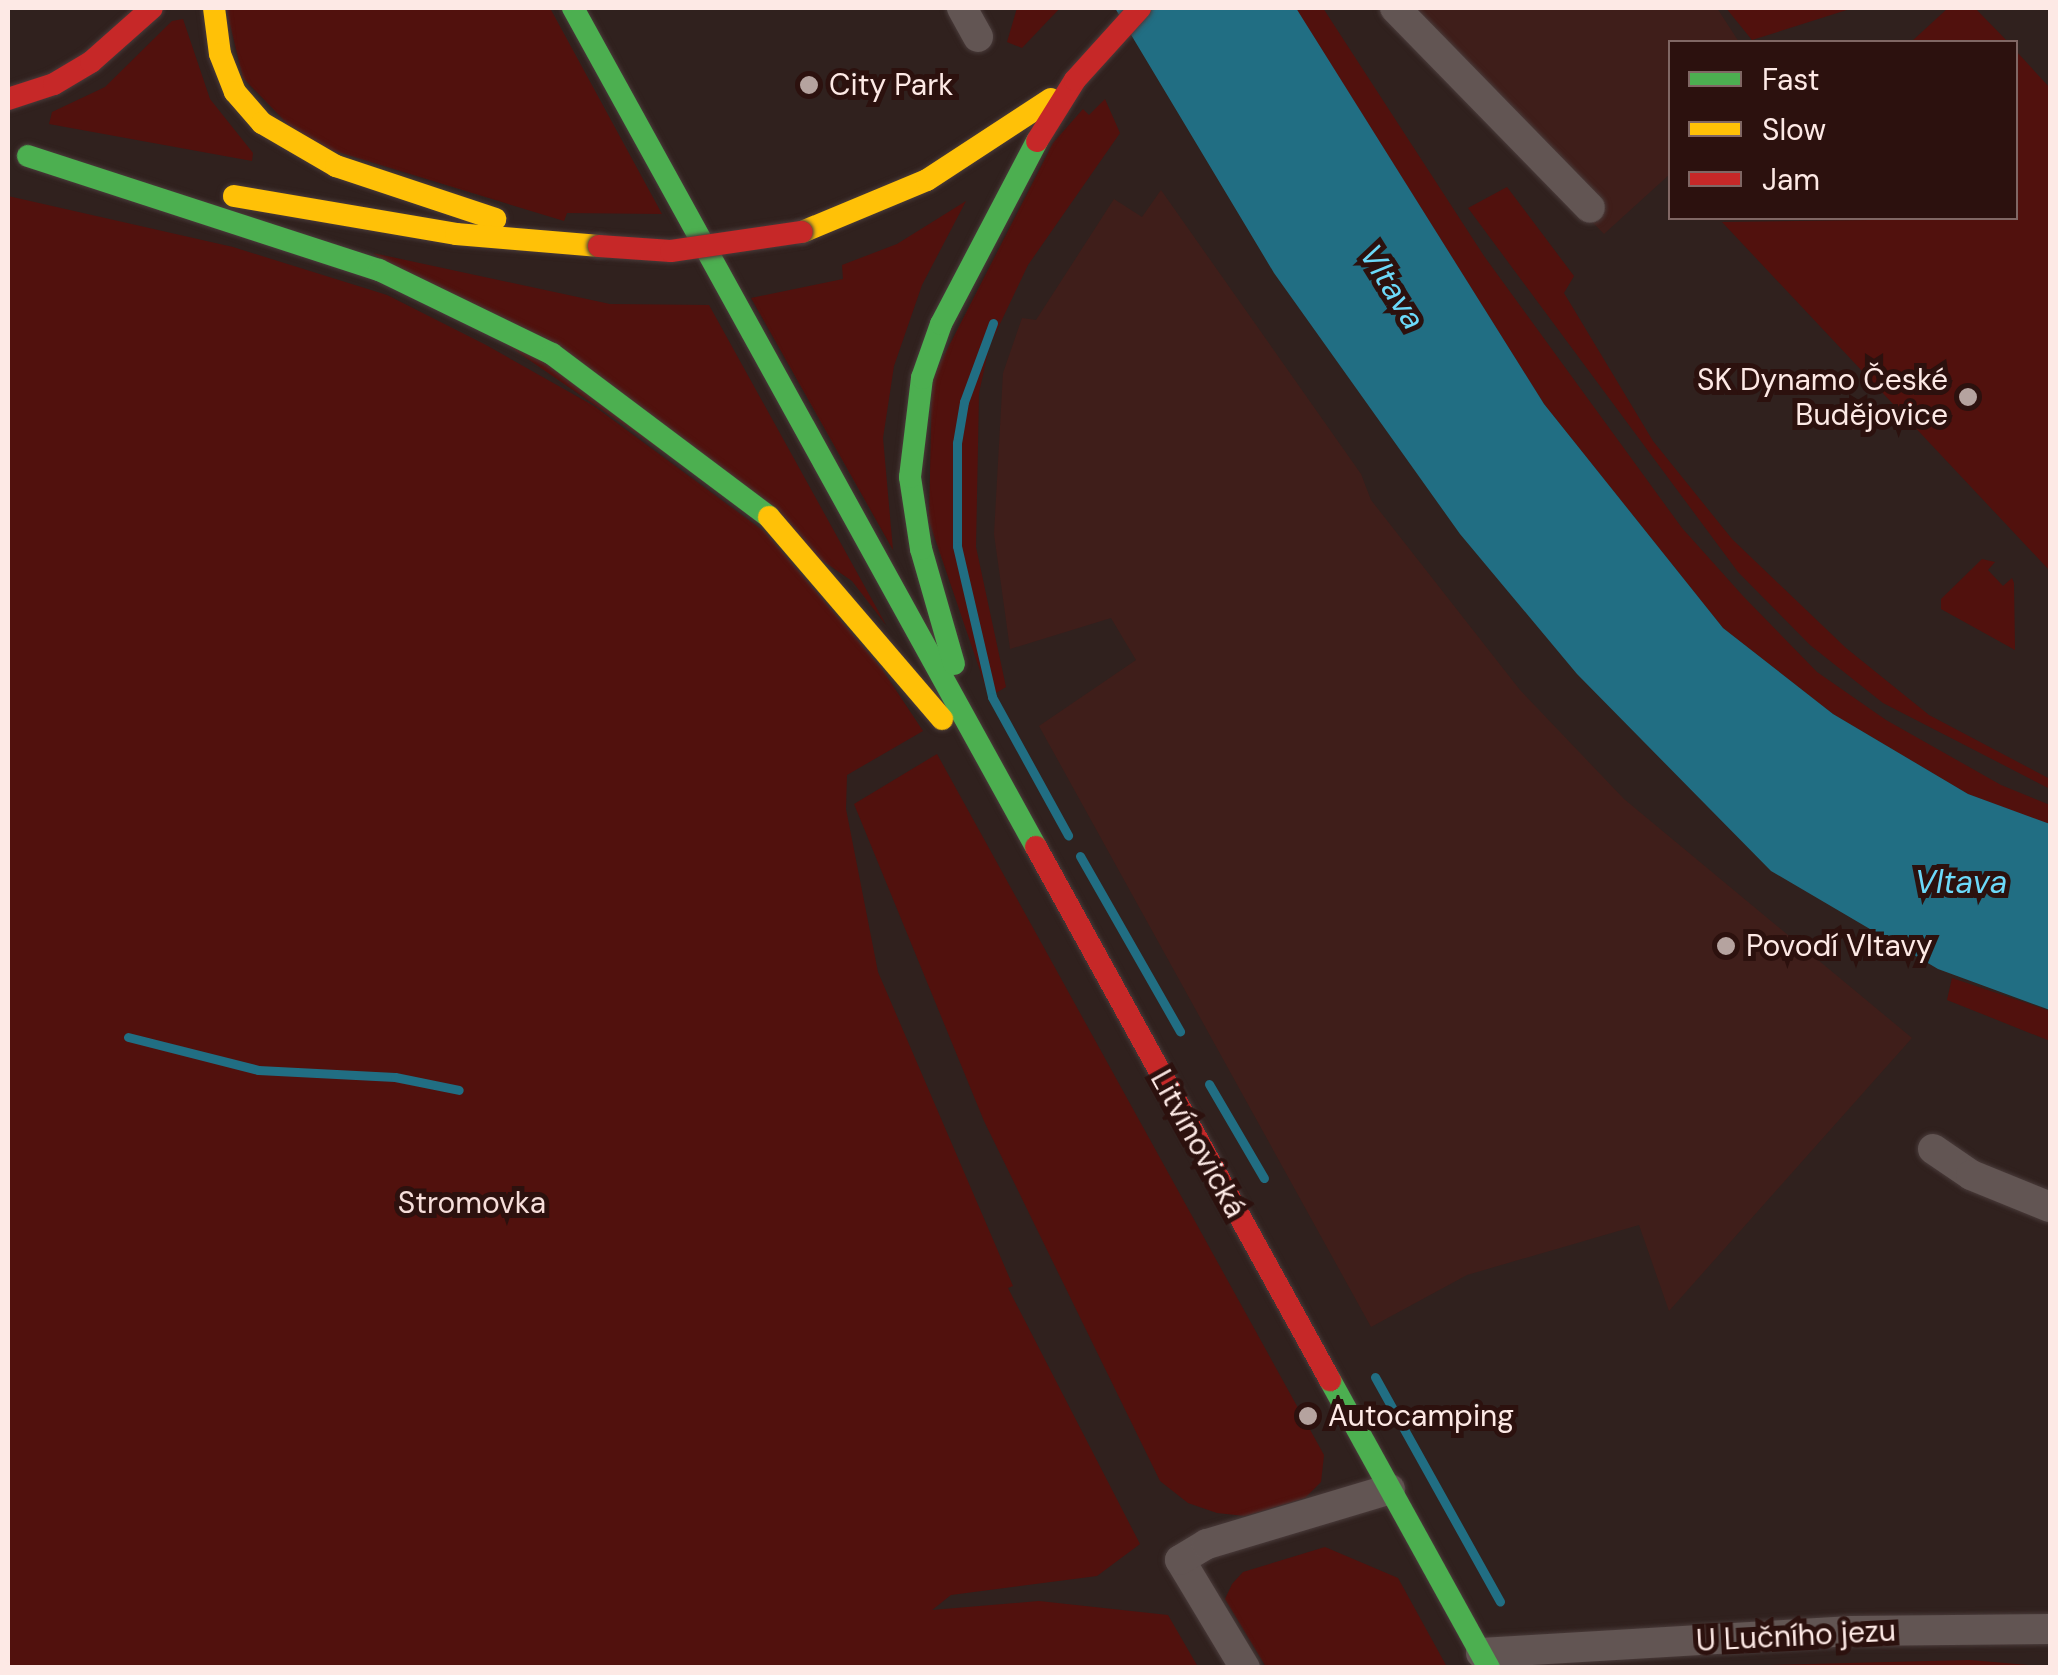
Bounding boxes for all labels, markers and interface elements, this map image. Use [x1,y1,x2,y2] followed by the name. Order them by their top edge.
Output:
[1668,40,2018,220] legend
[1762,60,1820,99] text: Fast
[829,67,953,103] place label: City Park
[798,74,820,96] marker: City Park
[1762,110,1826,149] text: Slow
[1762,160,1820,199] text: Jam
[1351,238,1433,336] water label: Vltava
[1697,362,1948,432] place label: SK Dynamo České Budějovice
[1957,386,1979,408] marker: SK Dynamo České Budějovice
[1915,863,2007,901] water label: Vltava
[1746,928,1933,964] place label: Povodí Vltavy
[1715,935,1737,957] marker: Povodí Vltavy
[1143,1064,1253,1224] street label: Litvínovická
[398,1185,546,1221] park label: Stromovka
[1328,1398,1514,1434] place label: Autocamping
[1297,1405,1319,1427] marker: Autocamping
[1695,1613,1897,1659] street label: U Lučního jezu

